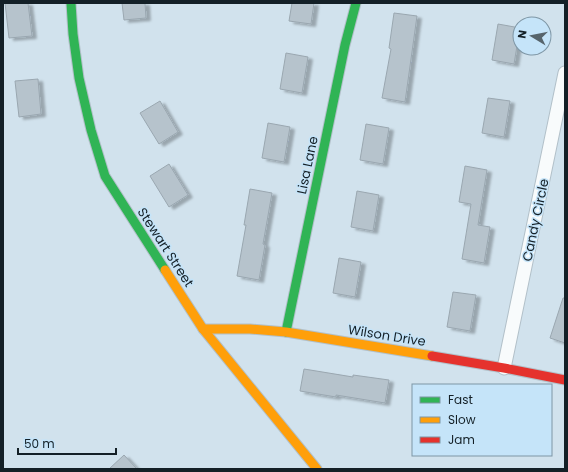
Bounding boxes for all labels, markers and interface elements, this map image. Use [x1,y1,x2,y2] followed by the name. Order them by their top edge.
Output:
[512,16,552,56] north arrow
[514,29,531,40] text: N
[292,134,323,196] street label: Lisa Lane
[517,177,554,263] street label: Candy Circle
[133,204,198,291] street label: Stewart Street
[347,320,427,351] street label: Wilson Drive
[412,384,552,456] legend
[448,391,473,408] text: Fast
[448,411,476,428] text: Slow
[18,430,116,456] scale bar
[448,431,475,448] text: Jam
[24,435,55,452] text: 50 m

